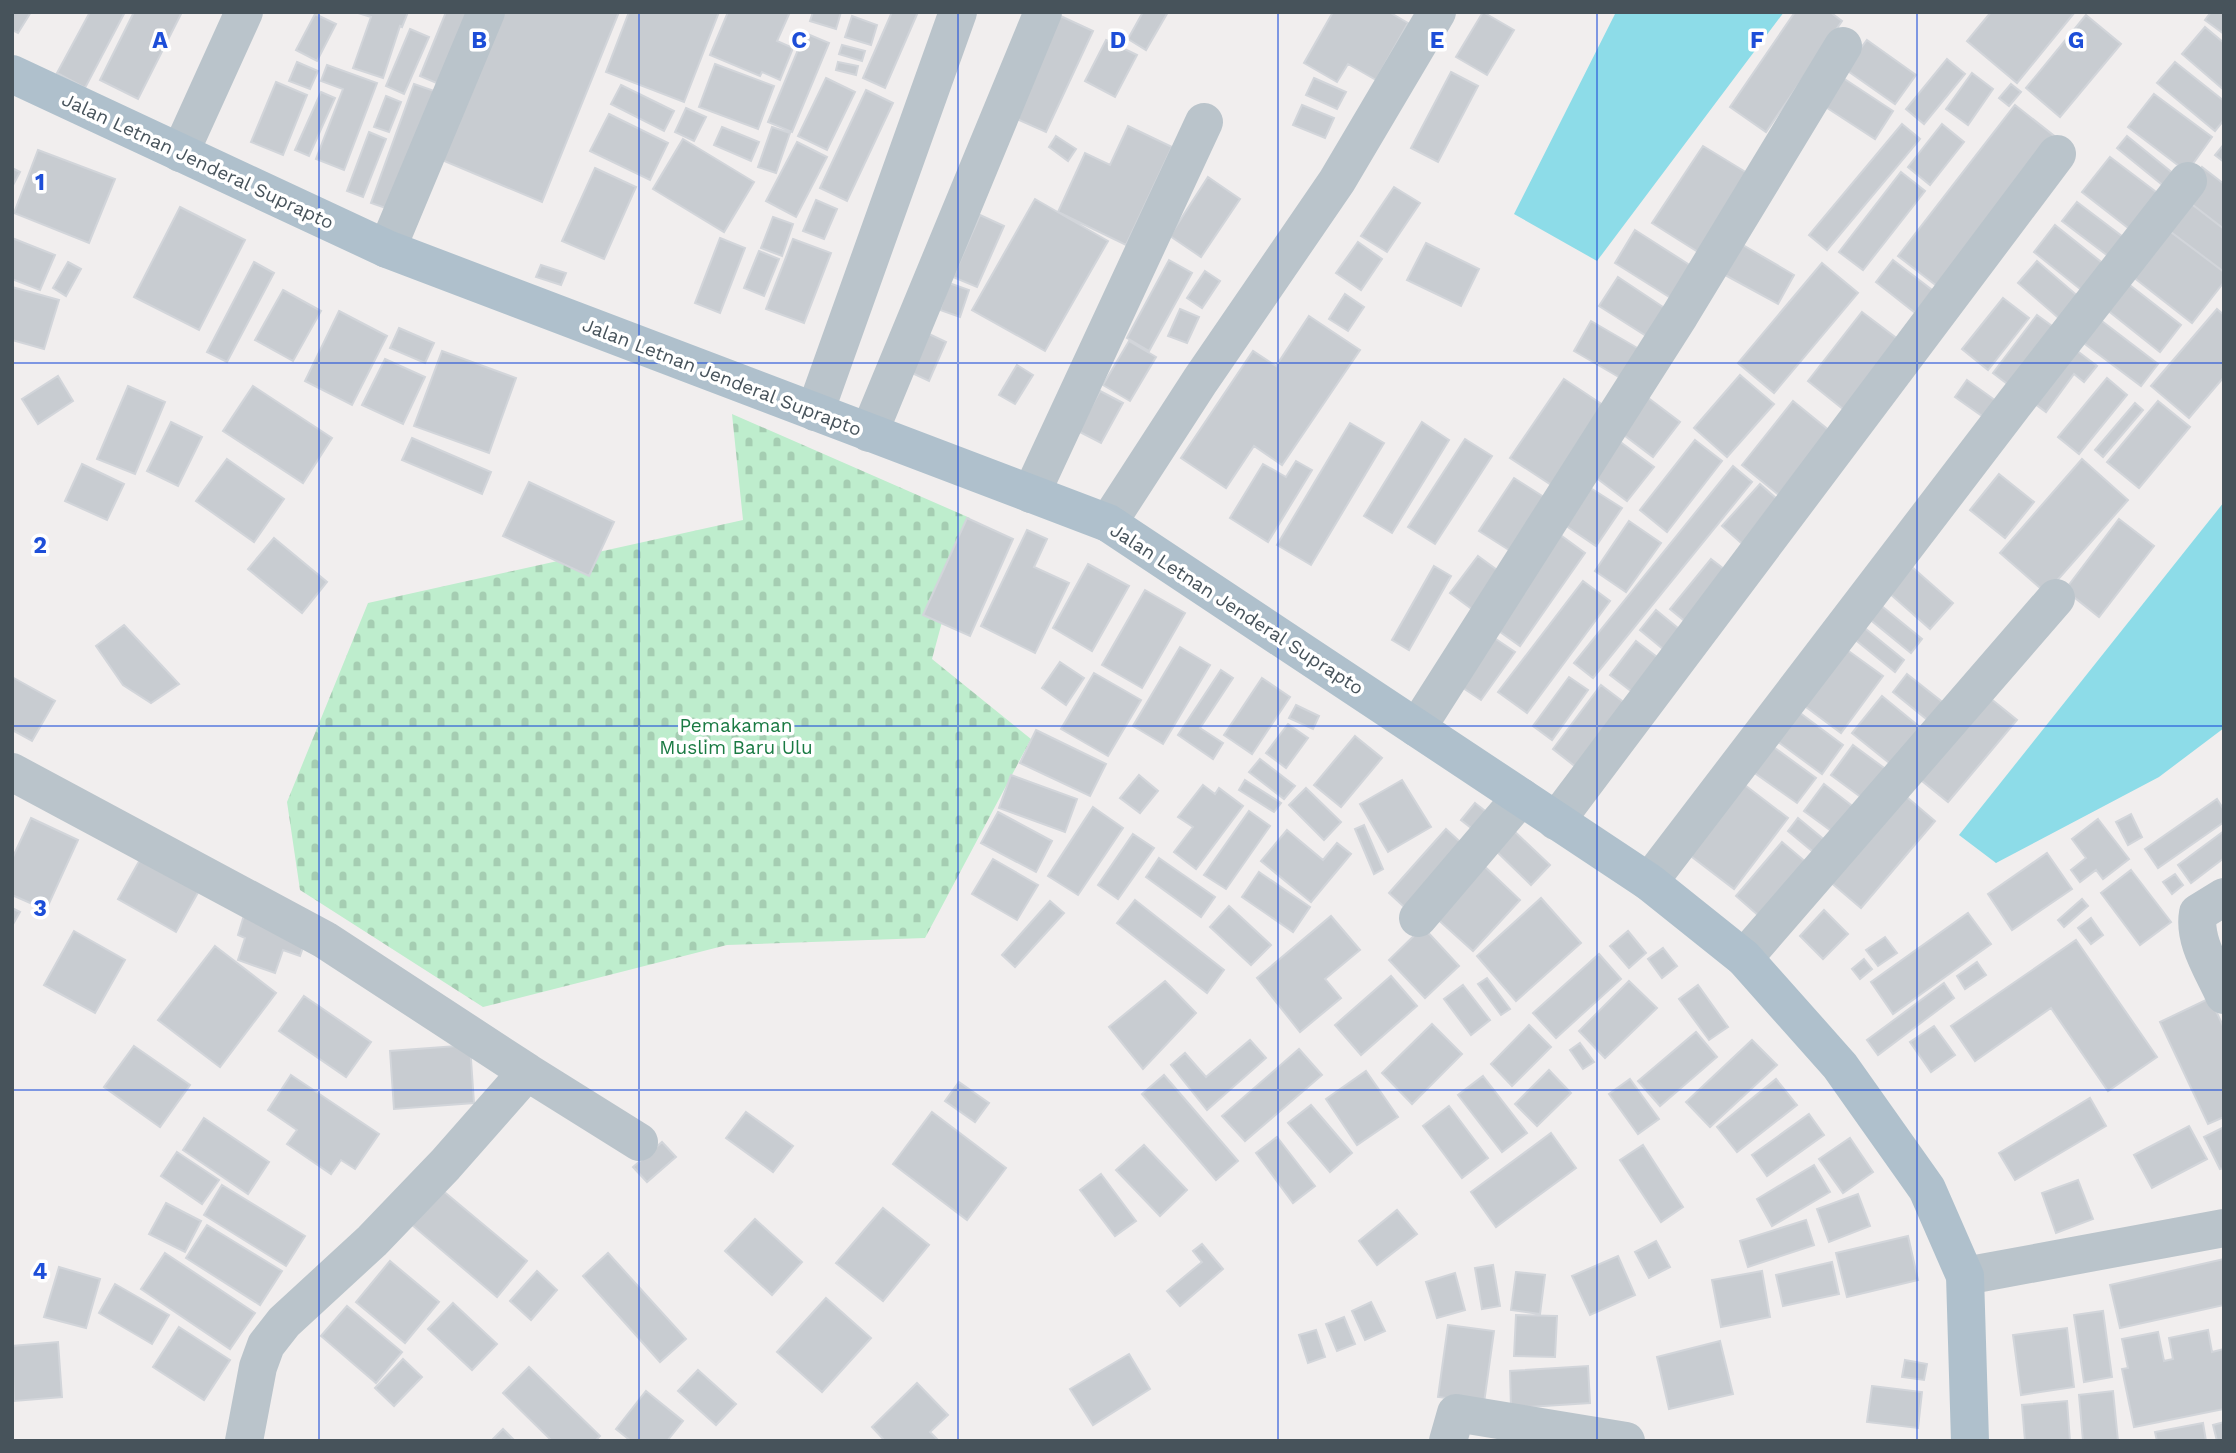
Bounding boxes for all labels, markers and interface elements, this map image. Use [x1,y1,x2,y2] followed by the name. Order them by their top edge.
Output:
[152,27,168,54] text: A
[471,27,487,54] text: B
[791,27,807,54] text: C
[1110,27,1126,54] text: D
[1430,27,1444,54] text: E
[1750,27,1764,54] text: F
[2068,27,2084,54] text: G
[58,88,338,234] street label: Jalan Letnan Jenderal Suprapto
[35,169,45,196] text: 1
[579,313,865,441] street label: Jalan Letnan Jenderal Suprapto
[1106,518,1368,700] street label: Jalan Letnan Jenderal Suprapto
[33,532,47,559] text: 2
[659,714,813,759] park label: Pemakaman Muslim Baru Ulu
[33,895,47,922] text: 3
[33,1258,48,1285] text: 4

